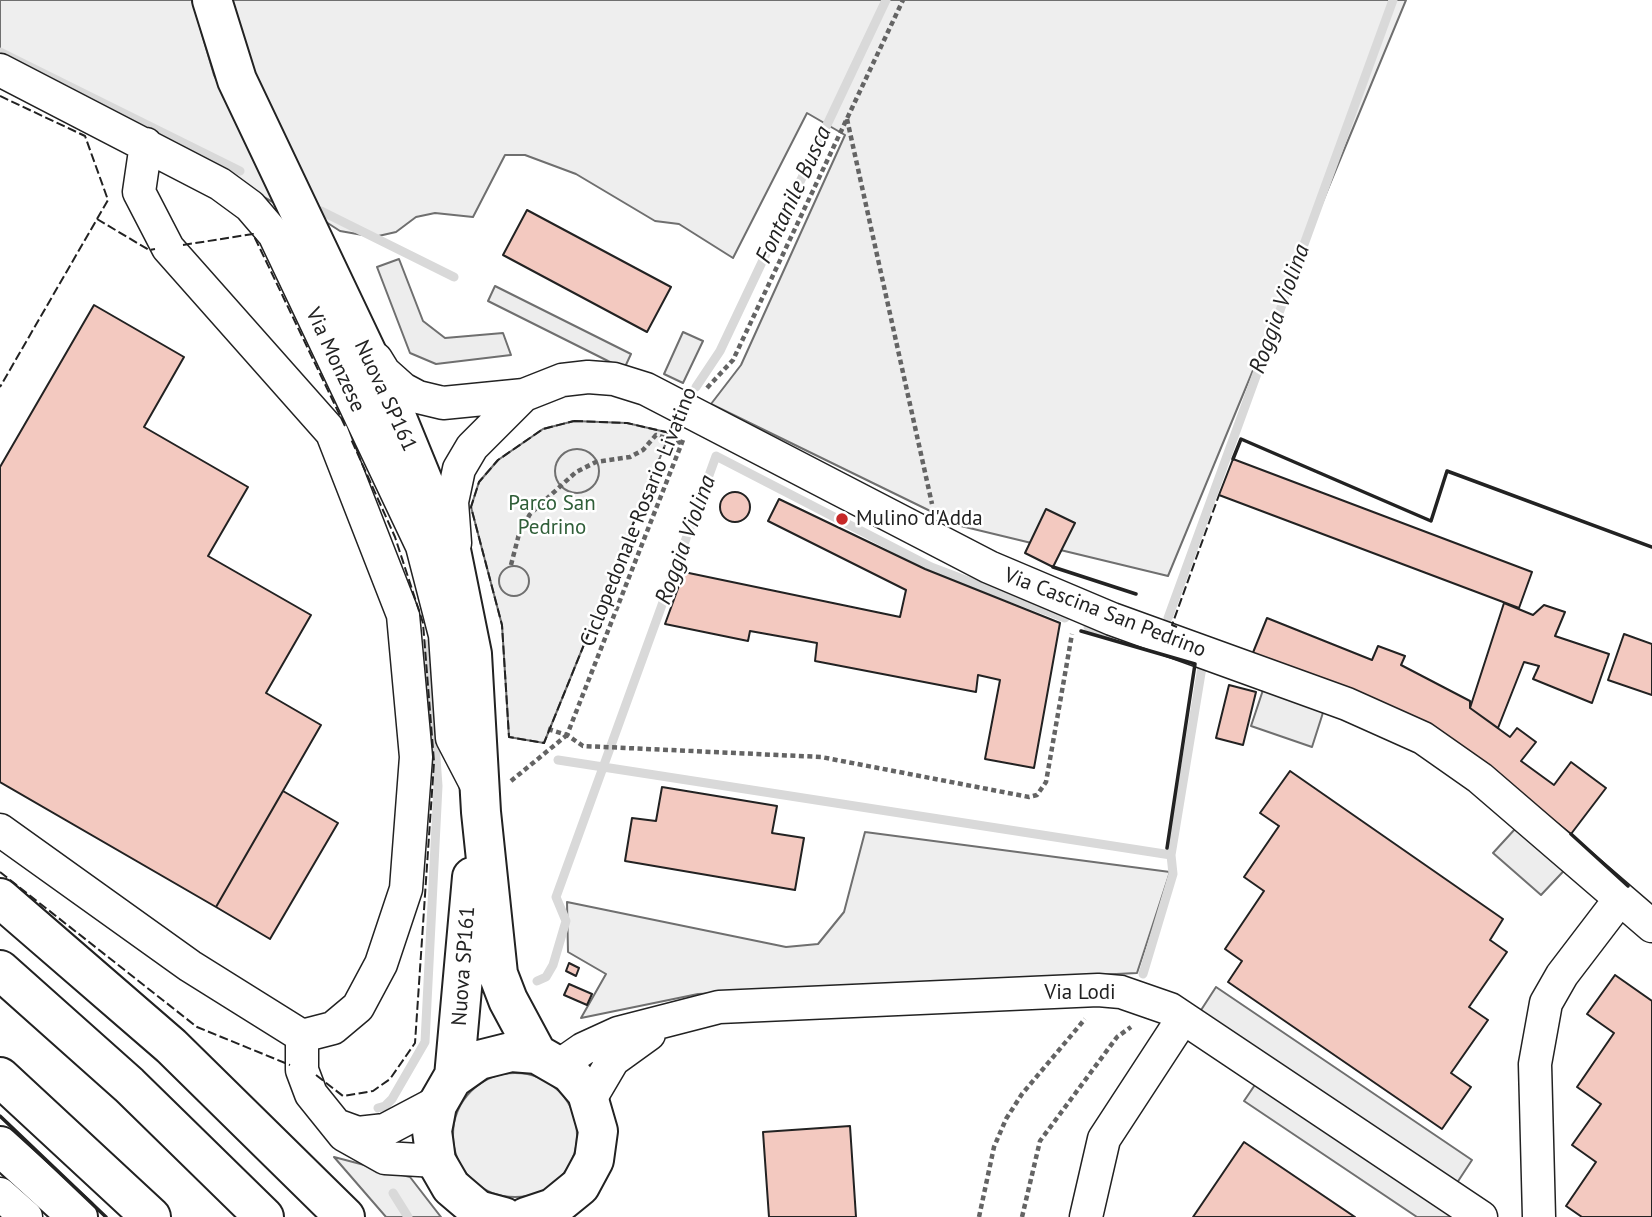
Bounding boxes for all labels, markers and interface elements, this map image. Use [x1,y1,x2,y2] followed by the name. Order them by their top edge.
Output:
[750,122,838,268] water label: Fontanile Busca
[1244,241,1316,377] water label: Roggia Violina
[300,304,370,416] street label: Via Monzese
[348,336,422,456] street label: Nuova SP161
[575,384,703,650] street label: Ciclopedonale Rosario Livatino
[650,472,722,608] water label: Roggia Violina
[508,491,596,541] park label: Parco San Pedrino
[856,506,983,532] place label: Mulino d'Adda
[834,511,850,527] marker: Mulino d'Adda
[1000,563,1210,663] street label: Via Cascina San Pedrino
[447,905,481,1027] street label: Nuova SP161
[1044,980,1116,1006] street label: Via Lodi

